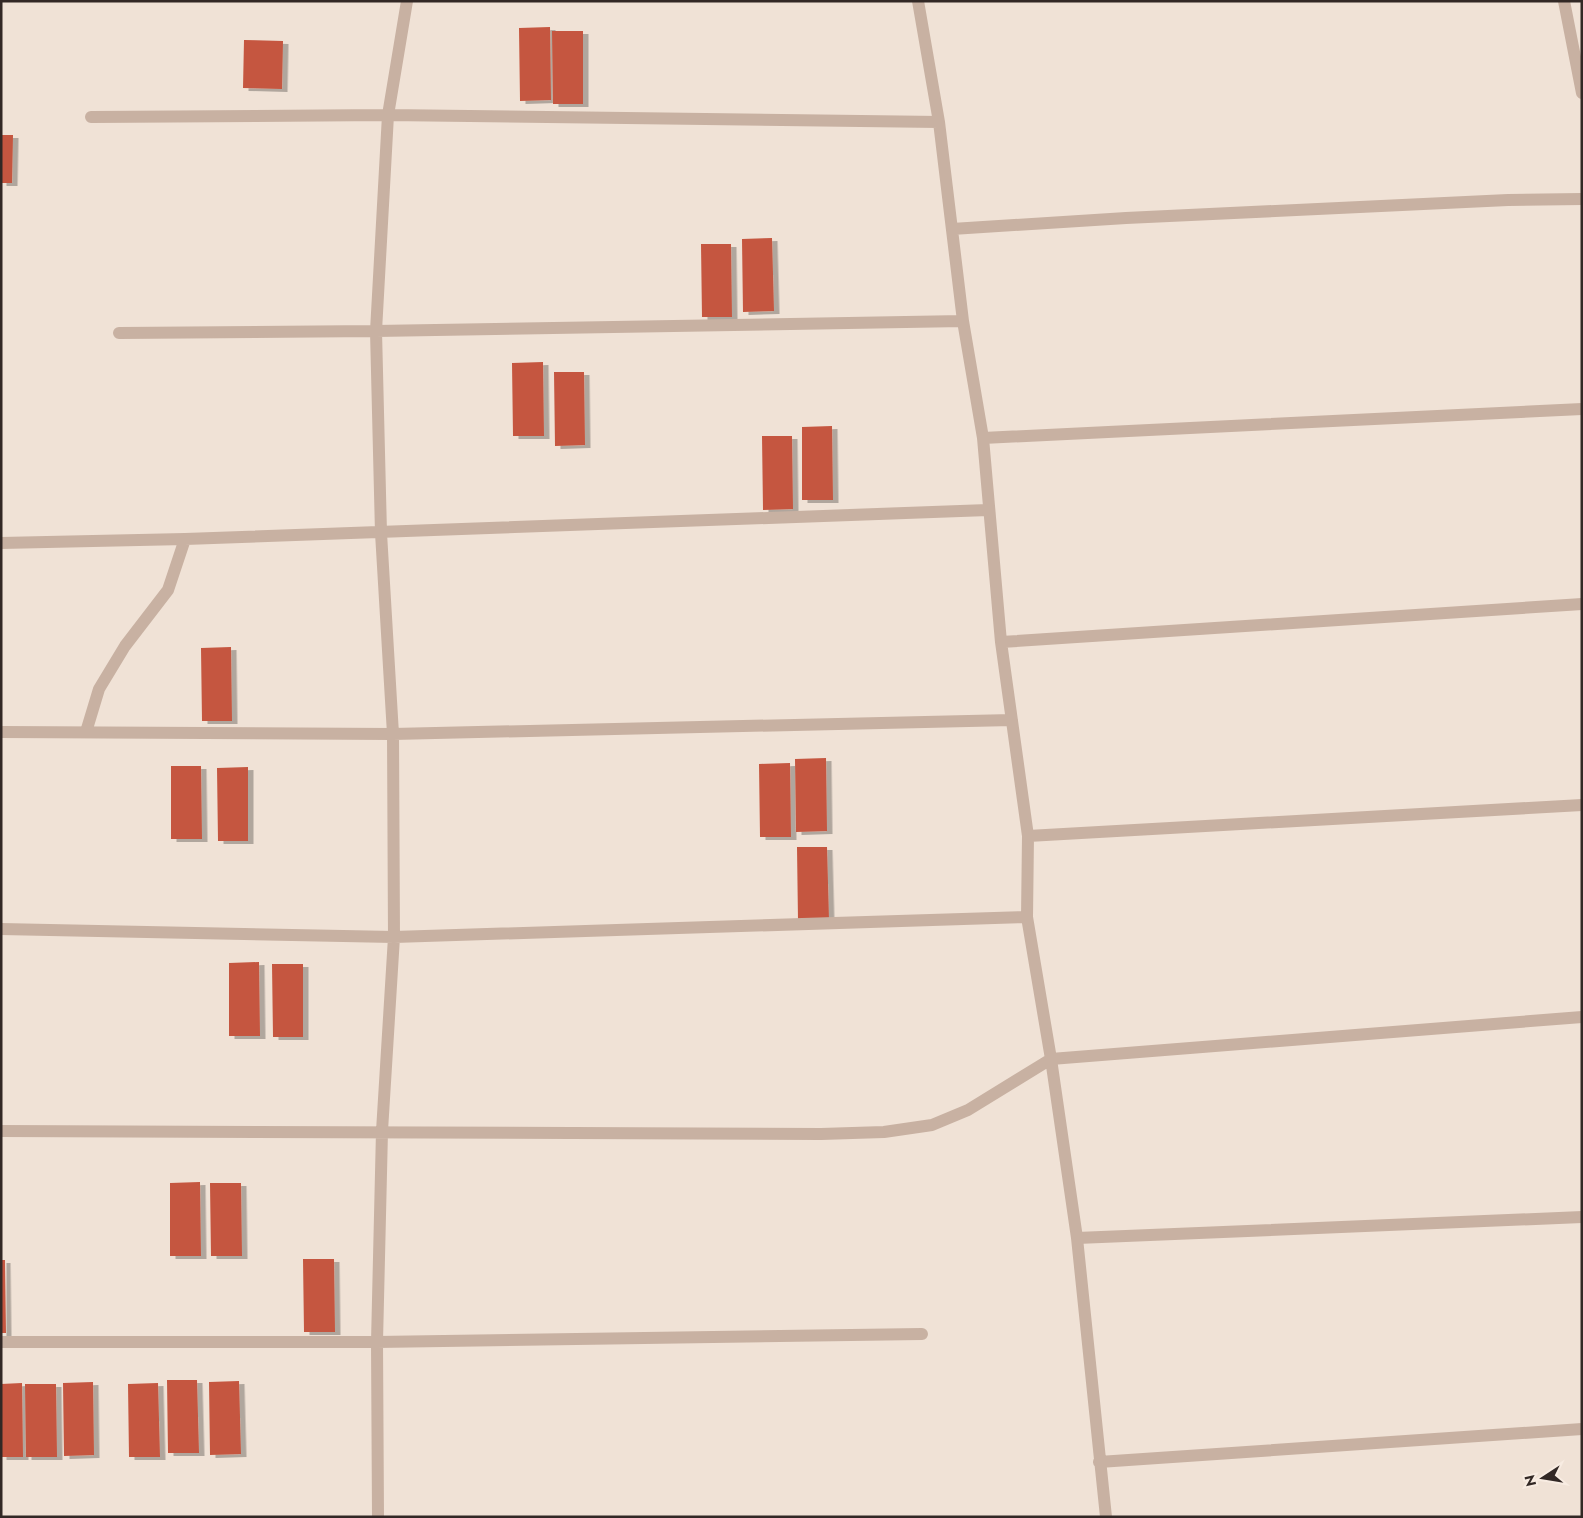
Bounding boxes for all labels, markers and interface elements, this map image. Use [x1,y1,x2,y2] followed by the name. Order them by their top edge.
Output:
[1518,1453,1568,1503] north arrow
[1519,1473,1541,1488] text: N

